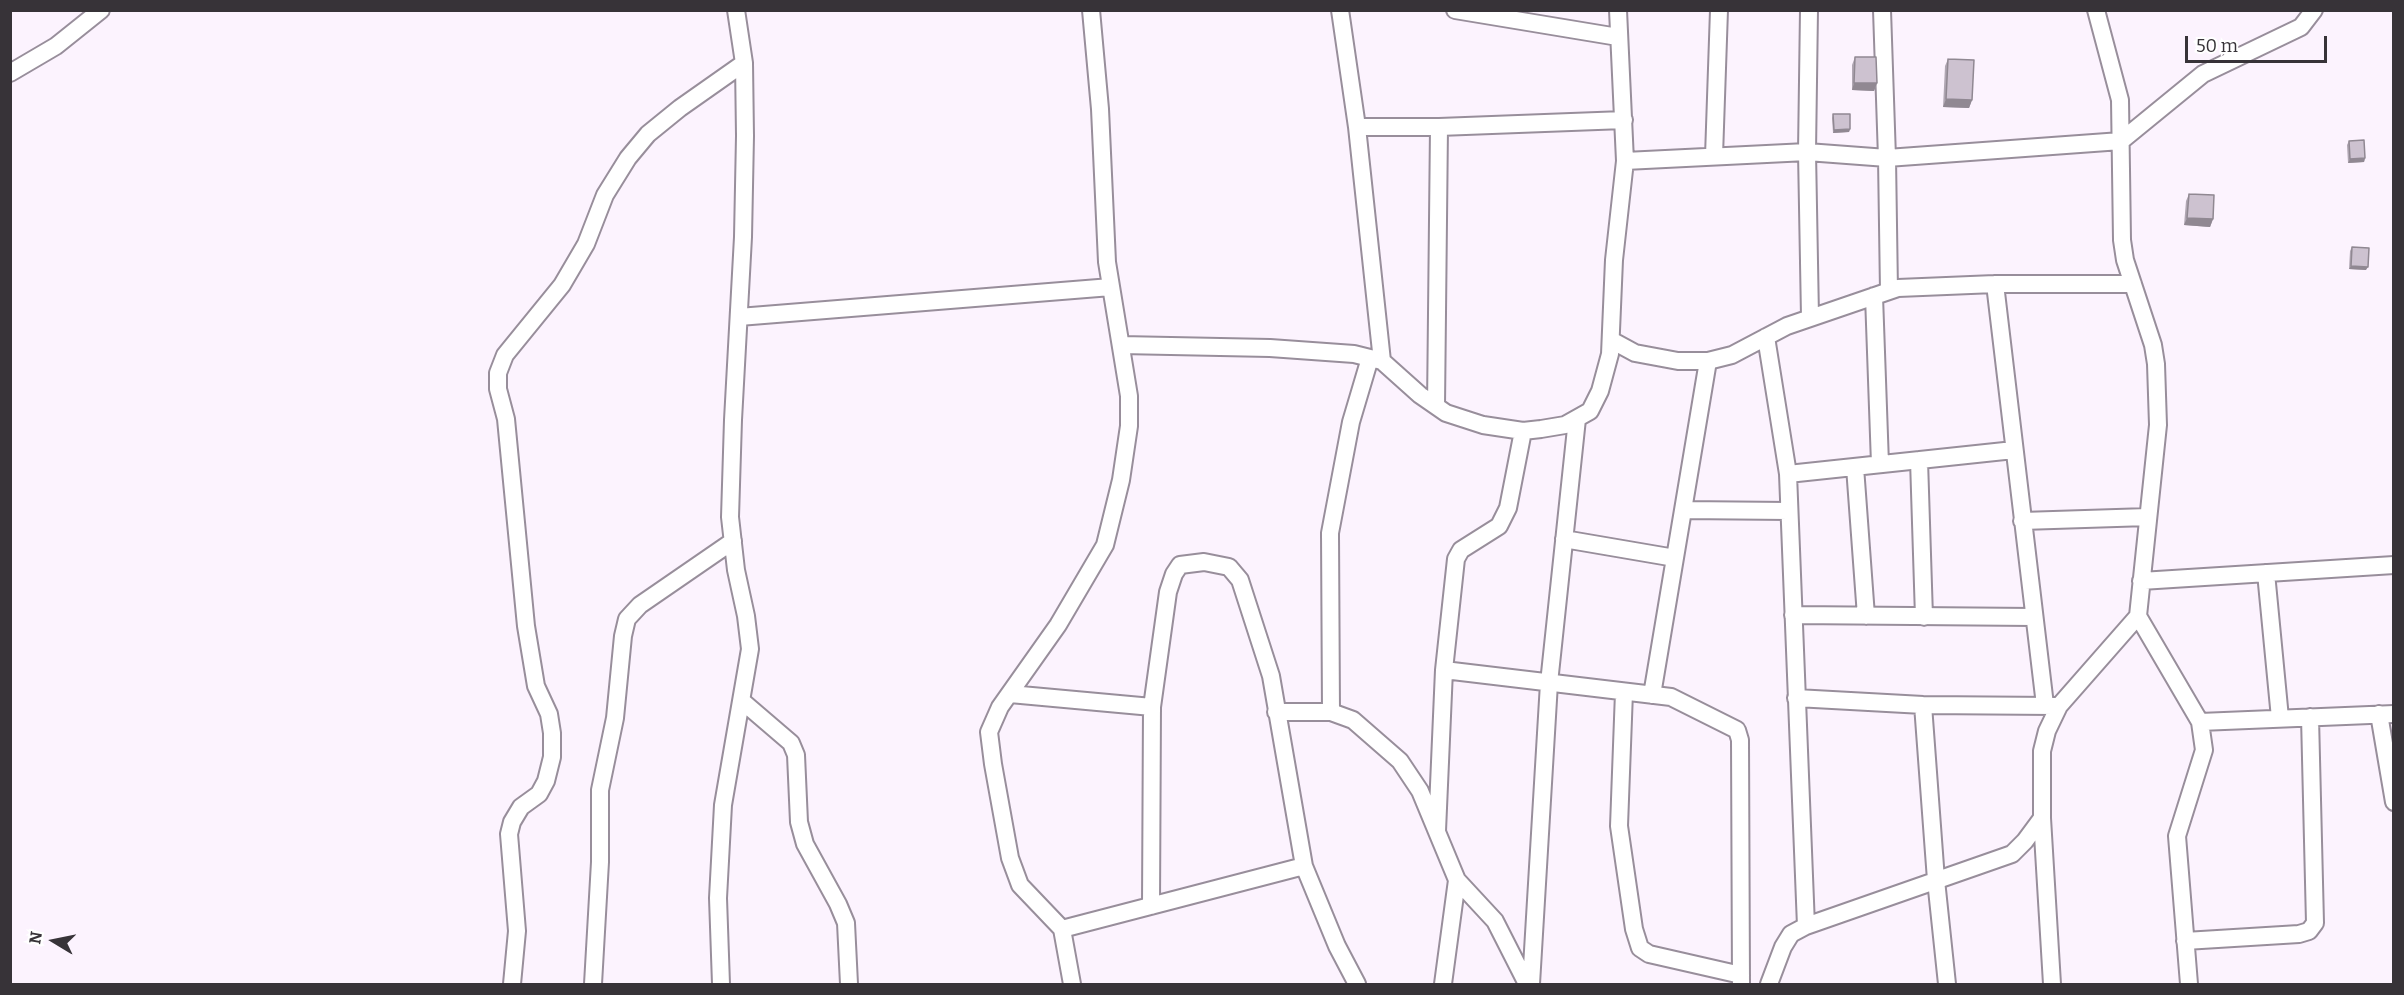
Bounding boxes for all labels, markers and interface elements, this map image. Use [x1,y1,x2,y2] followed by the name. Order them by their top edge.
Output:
[2188,24,2330,62] scale bar
[2196,35,2238,57] text: 50 m
[24,911,84,971] north arrow
[25,930,46,946] text: N

